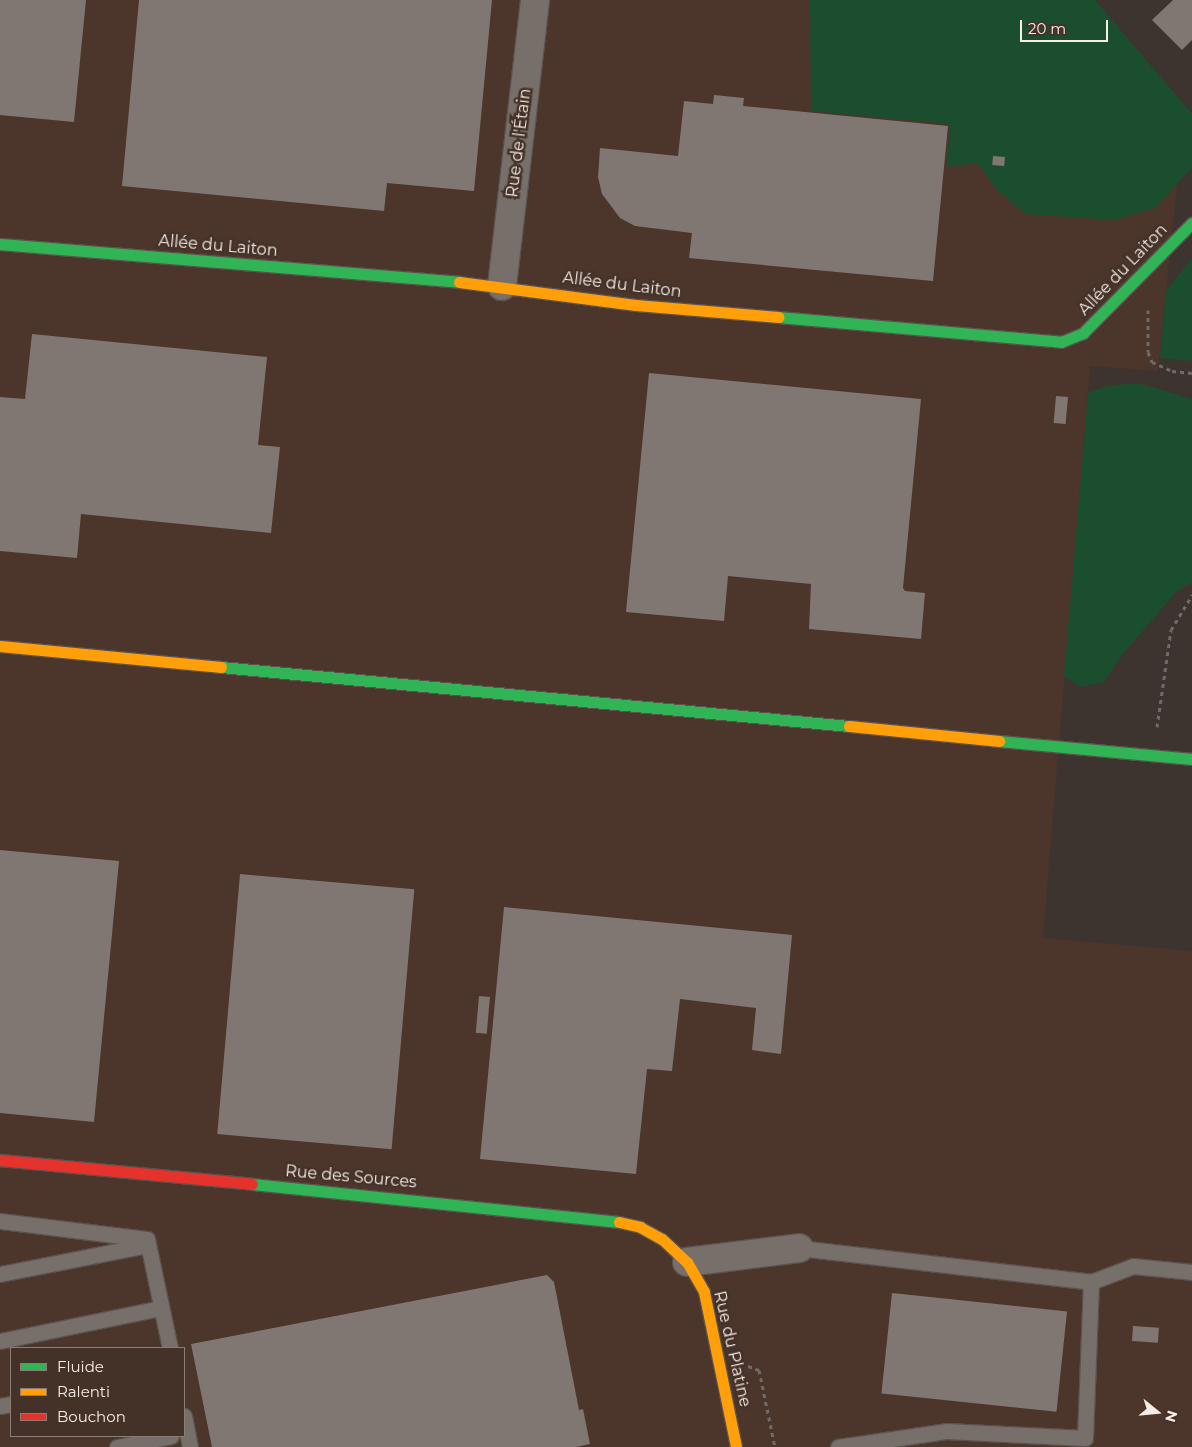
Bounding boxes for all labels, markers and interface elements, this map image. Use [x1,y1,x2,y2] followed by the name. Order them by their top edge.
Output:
[1022,10,1110,42] scale bar
[1028,19,1066,38] text: 20 m
[503,87,535,199] street label: Rue de l'Étain
[1075,220,1171,320] street label: Allée du Laiton
[158,231,278,261] street label: Allée du Laiton
[562,268,682,302] street label: Allée du Laiton
[284,1162,418,1192] street label: Rue des Sources
[709,1289,755,1409] street label: Rue du Platine
[10,1347,185,1437] legend
[57,1357,104,1376] text: Fluide
[57,1382,110,1401] text: Ralenti
[1132,1387,1182,1437] north arrow
[57,1407,126,1426] text: Bouchon
[1161,1408,1182,1424] text: N

